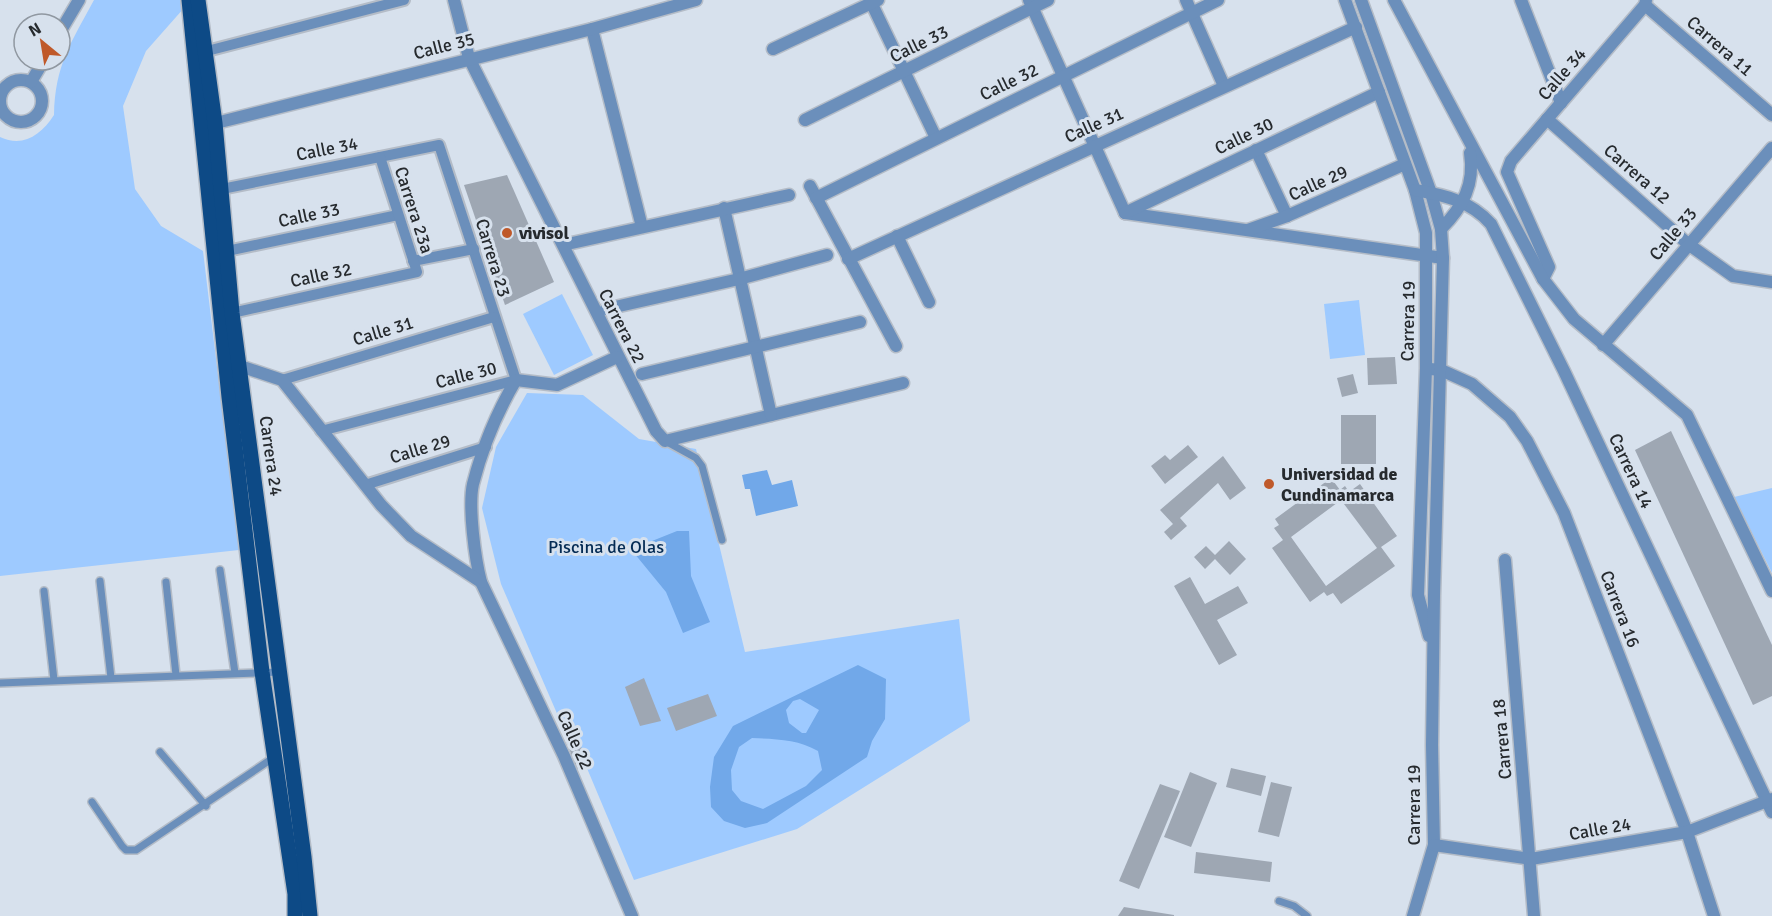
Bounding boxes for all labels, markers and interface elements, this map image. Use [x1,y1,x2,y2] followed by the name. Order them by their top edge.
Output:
[1682,11,1758,81] street label: Carrera 11
[12,12,72,72] north arrow
[25,18,45,41] text: N
[886,20,952,68] street label: Calle 33
[411,28,477,64] street label: Calle 35
[1533,43,1591,105] street label: Calle 34
[976,58,1042,106] street label: Calle 32
[1061,102,1127,148] street label: Calle 31
[1211,112,1277,160] street label: Calle 30
[294,132,360,166] street label: Calle 34
[1599,139,1675,209] street label: Carrera 12
[1285,160,1351,206] street label: Calle 29
[390,164,438,256] street label: Carrera 23a
[276,198,342,232] street label: Calle 33
[1644,203,1702,265] street label: Calle 33
[471,216,515,300] street label: Carrera 23
[518,222,569,244] place label: vivisol
[500,226,514,240] marker: vivisol
[288,258,354,292] street label: Calle 32
[1396,280,1420,362] street label: Carrera 19
[594,285,650,367] street label: Carrera 22
[350,311,416,351] street label: Calle 31
[433,357,499,393] street label: Calle 30
[254,414,288,498] street label: Carrera 24
[387,429,453,469] street label: Calle 29
[1604,430,1658,513] street label: Carrera 14
[1281,463,1397,506] place label: Universidad de Cundinamarca
[1262,477,1276,491] marker: Universidad de Cundinamarca
[548,536,664,558] park label: Piscina de Olas
[1595,567,1645,651] street label: Carrera 16
[1488,698,1516,780] street label: Carrera 18
[552,707,598,773] street label: Calle 22
[1403,765,1425,845] street label: Carrera 19
[1567,813,1633,845] street label: Calle 24

